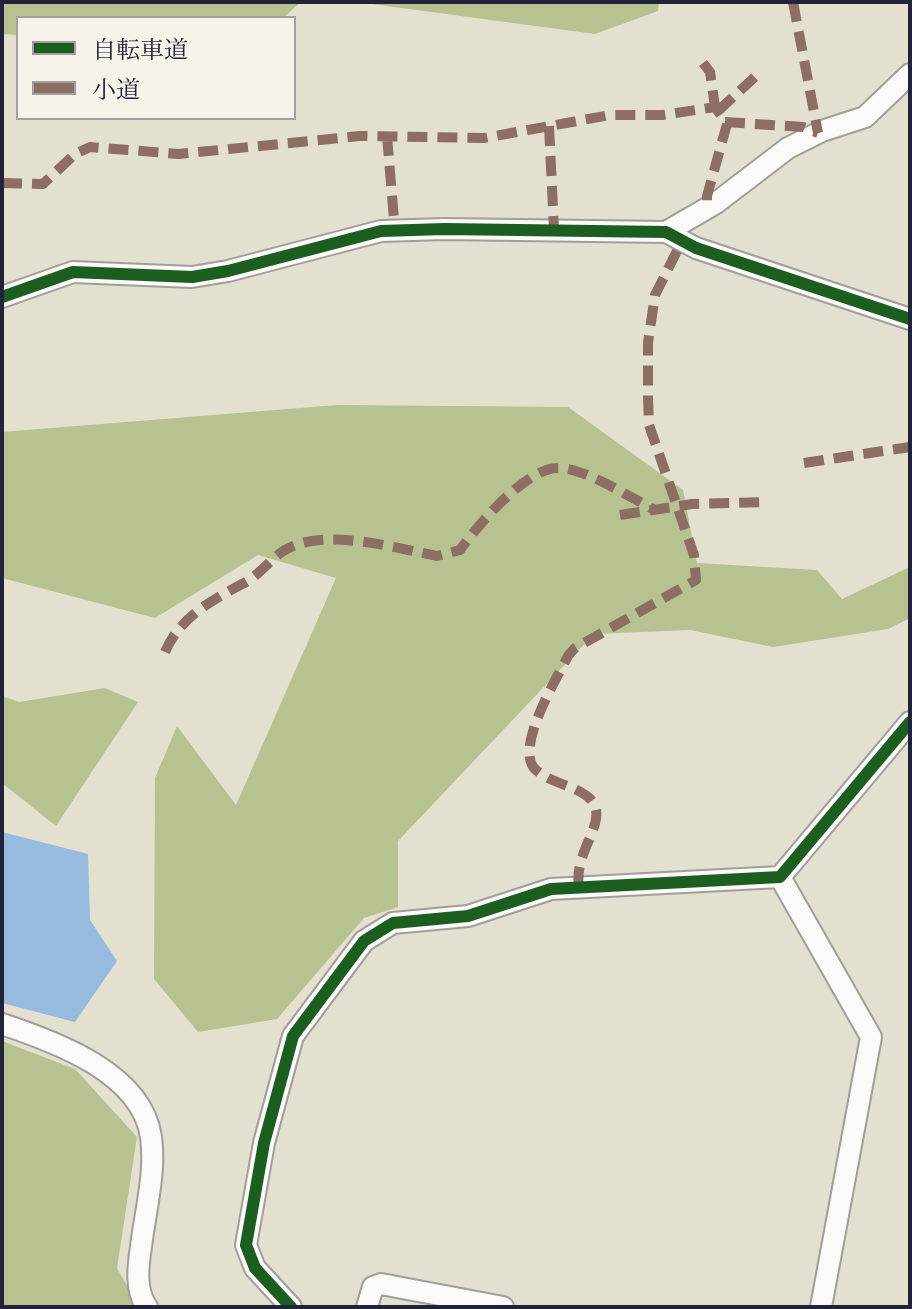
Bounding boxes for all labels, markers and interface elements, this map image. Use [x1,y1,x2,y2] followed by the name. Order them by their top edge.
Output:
[16,16,296,120] legend
[92,35,188,66] text: 自転車道
[92,75,140,106] text: 小道

